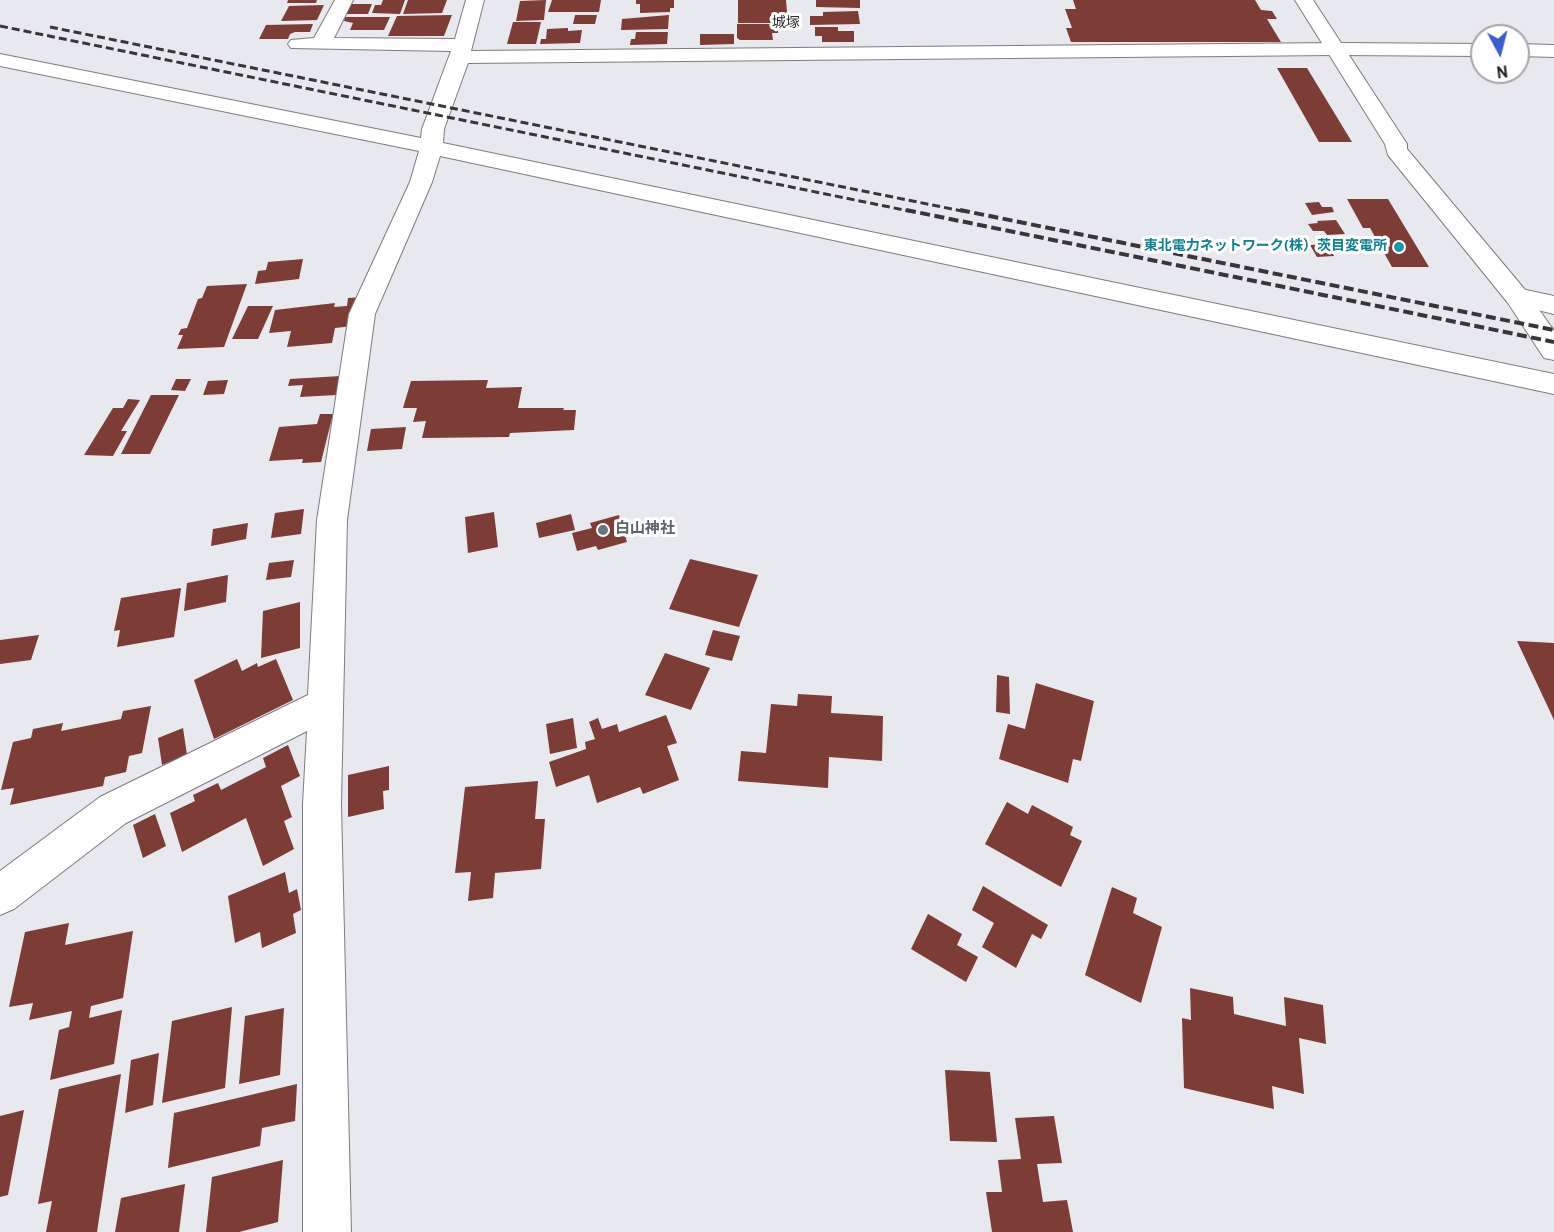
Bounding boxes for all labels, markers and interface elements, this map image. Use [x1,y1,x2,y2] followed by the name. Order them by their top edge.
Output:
[772,16,800,32] district label: 城塚
[1470,24,1530,84] north arrow
[1495,59,1509,81] text: N
[1144,239,1387,255] place label: 東北電力ネットワーク(株）茨目変電所
[1392,240,1406,254] marker: 東北電力ネットワーク(株）茨目変電所
[615,521,675,539] place label: 白山神社
[596,523,610,537] marker: 白山神社

